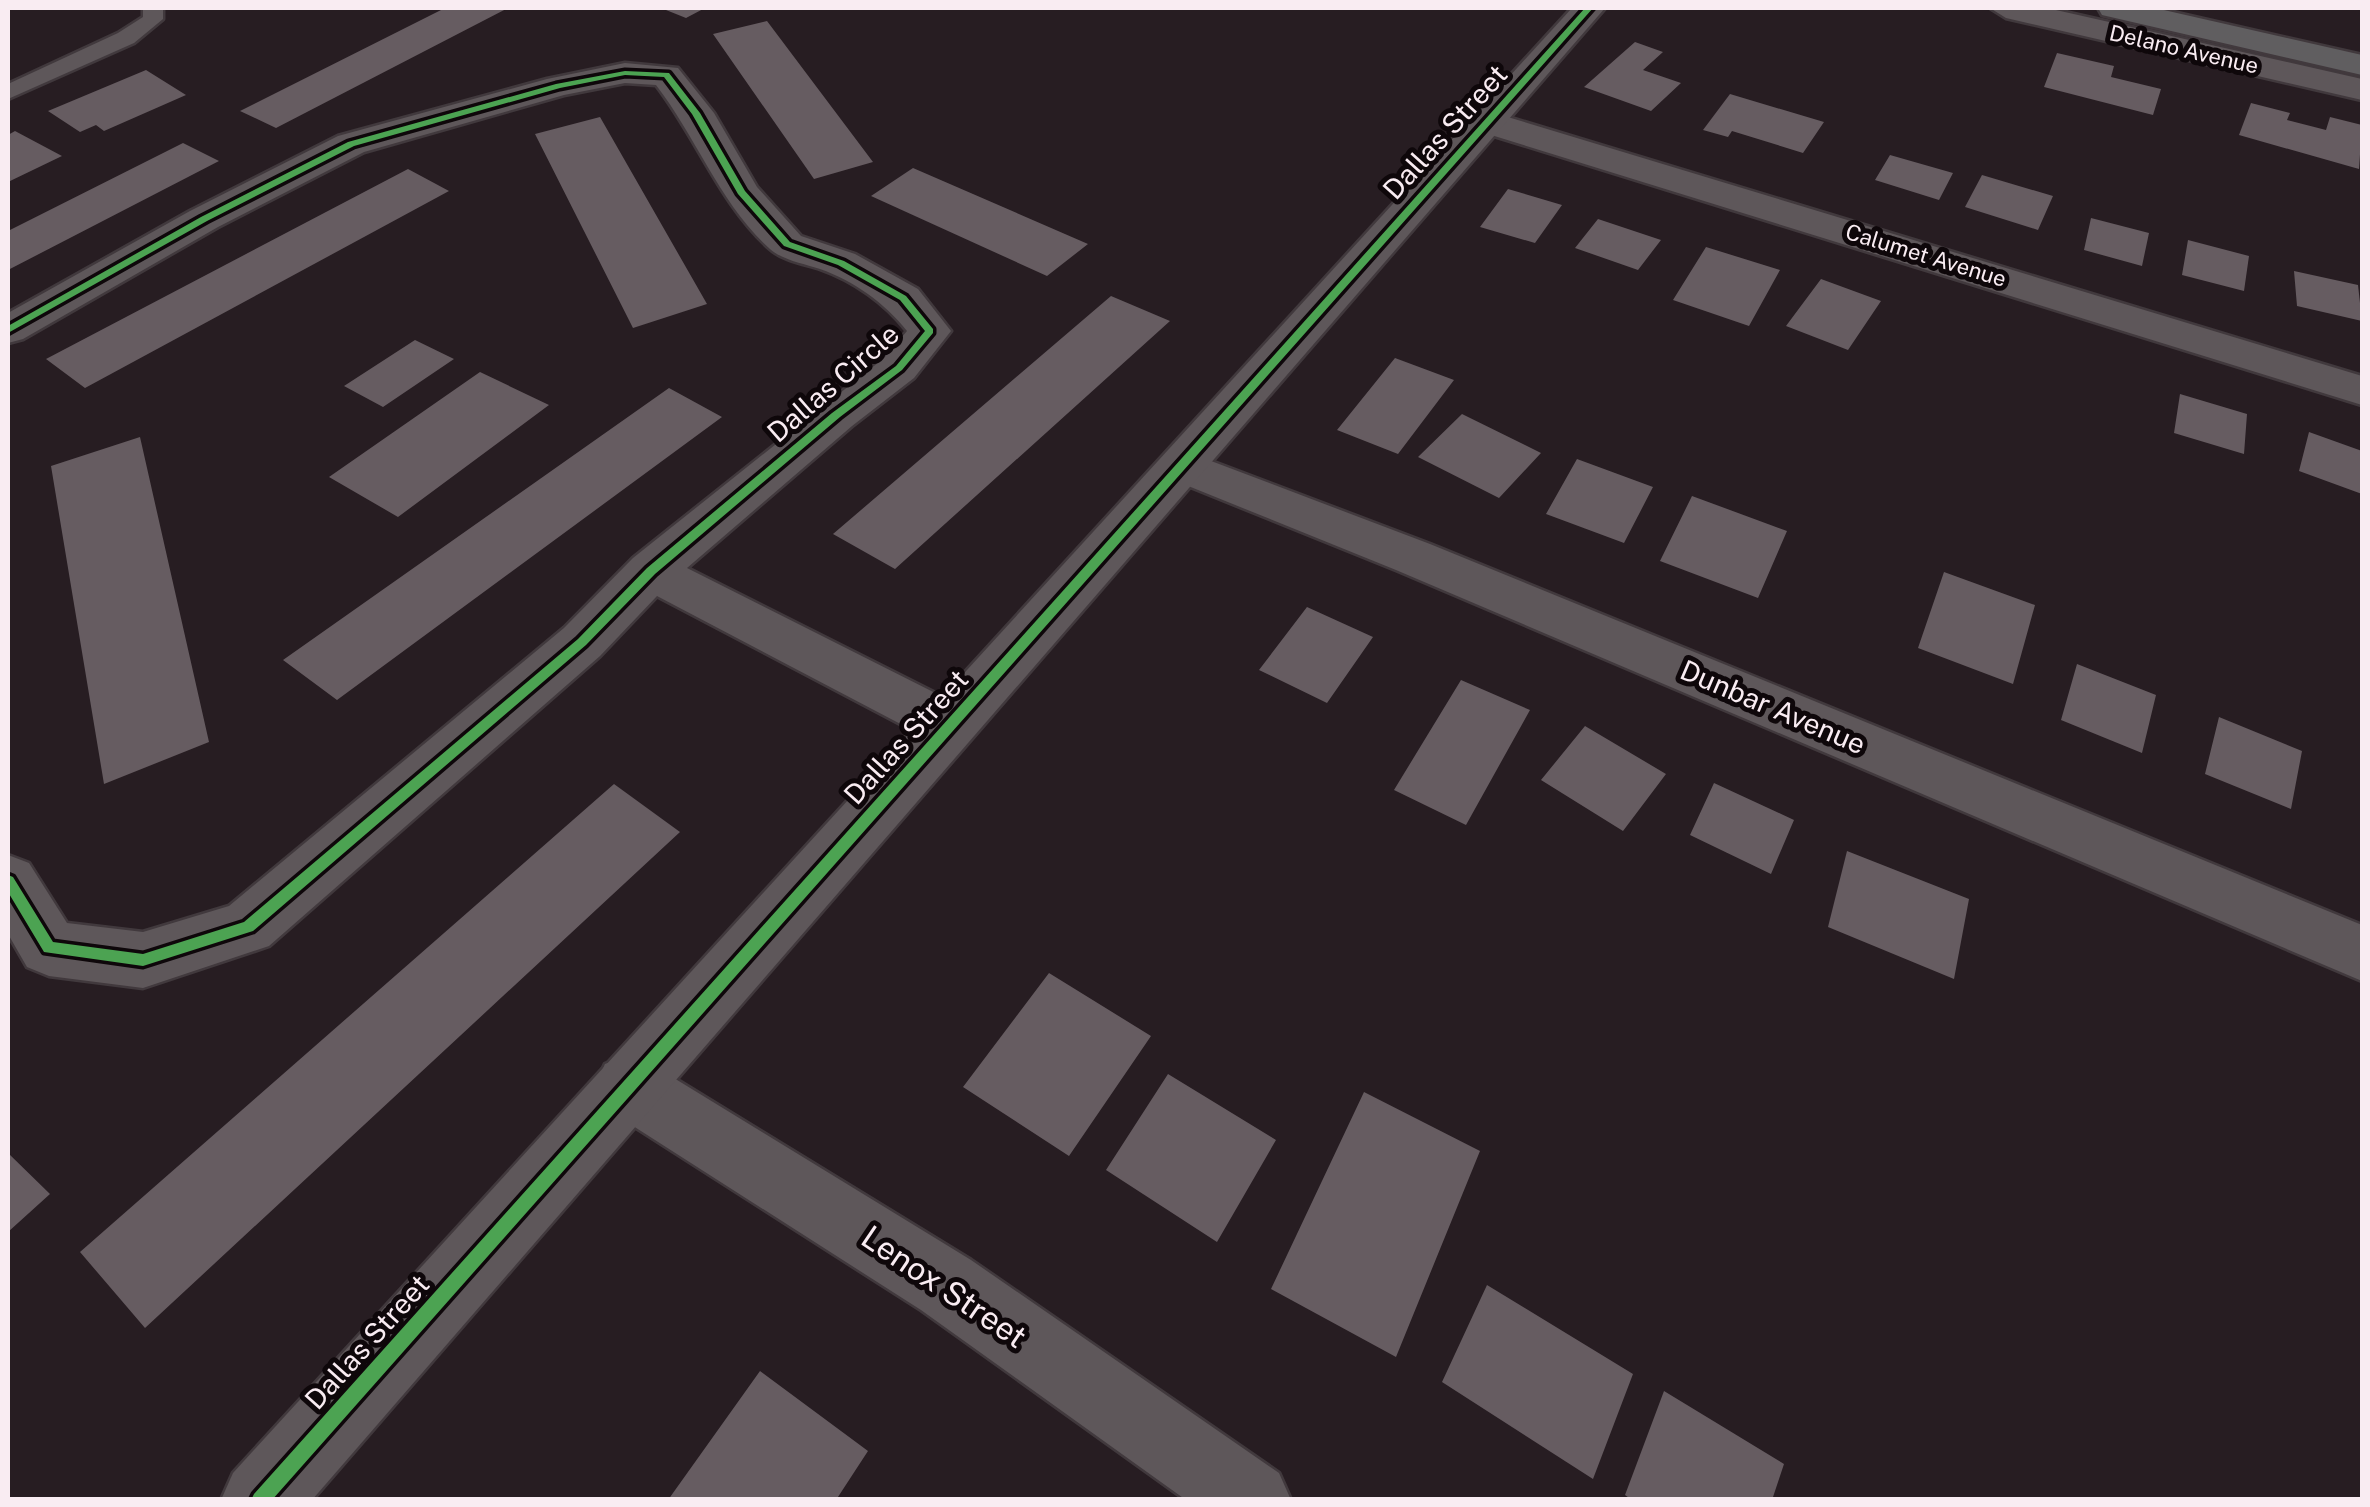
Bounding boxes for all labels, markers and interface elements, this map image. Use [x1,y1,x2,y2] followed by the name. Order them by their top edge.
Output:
[2107,19,2261,79] street label: Delano Avenue
[1376,58,1514,206] street label: Dallas Street
[1842,218,2010,292] street label: Calumet Avenue
[760,317,905,449] street label: Dallas Circle
[1676,653,1871,760] street label: Dunbar Avenue
[837,663,975,811] street label: Dallas Street
[855,1218,1034,1355] street label: Lenox Street
[298,1268,436,1416] street label: Dallas Street

